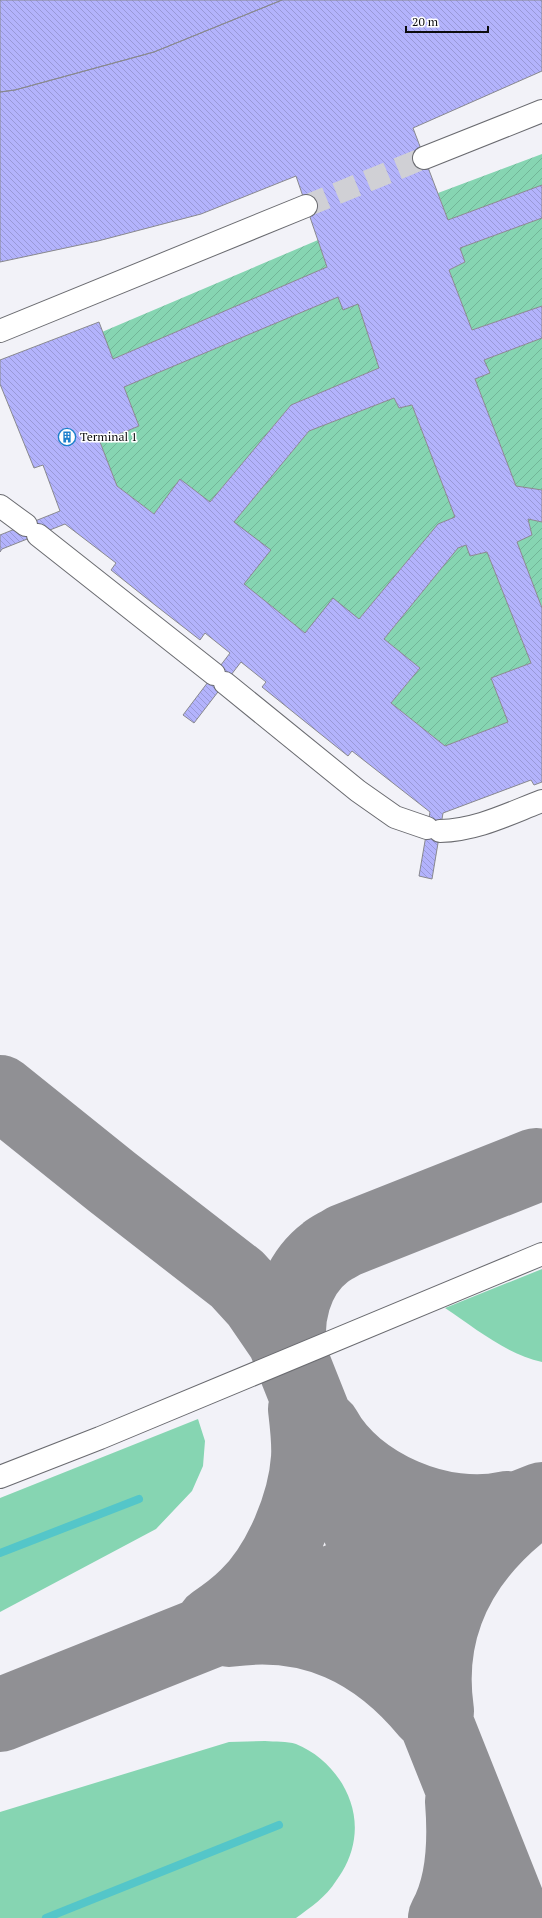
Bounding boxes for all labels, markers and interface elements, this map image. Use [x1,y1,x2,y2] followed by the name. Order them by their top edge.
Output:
[406,8,488,34] scale bar
[412,14,439,29] text: 20 m
[57,427,77,447] building icon: Terminal 1
[80,429,137,444] place label: Terminal 1

